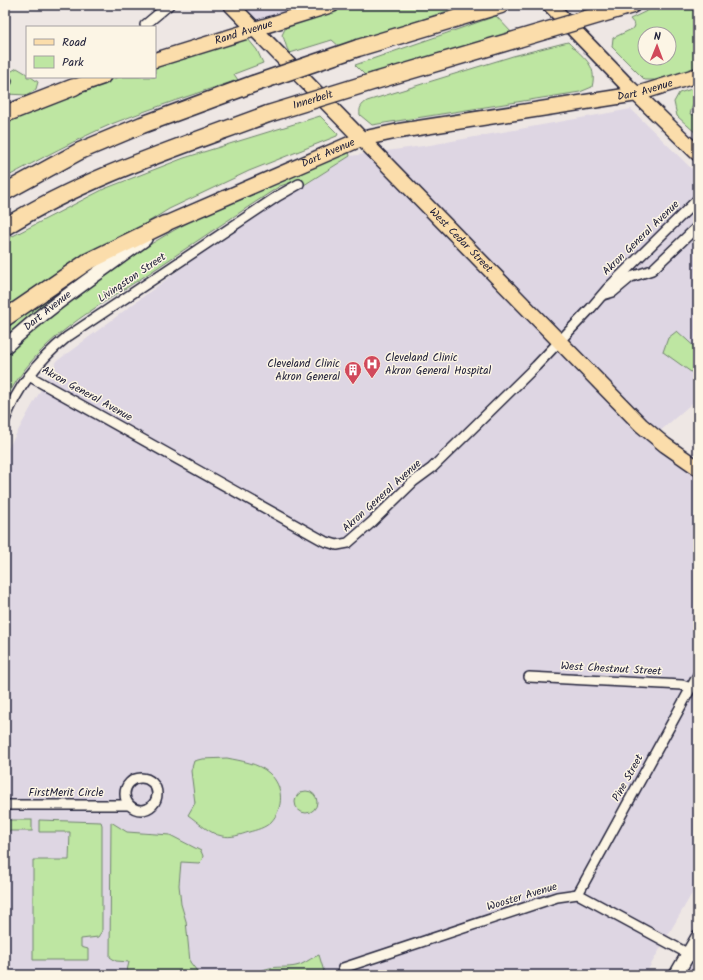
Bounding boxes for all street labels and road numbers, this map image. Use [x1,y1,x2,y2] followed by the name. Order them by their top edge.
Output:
[213,15,275,50] street label: Rand Avenue
[616,74,675,106] street label: Dart Avenue
[290,85,336,115] street label: Innerbelt
[299,134,358,173] street label: Dart Avenue
[598,196,684,280] street label: Akron General Avenue
[425,204,498,278] street label: West Cedar Street
[94,248,170,308] street label: Livingston Street
[20,286,76,336] street label: Dart Avenue
[38,362,136,427] street label: Akron General Avenue
[338,455,426,537] street label: Akron General Avenue
[560,657,663,681] street label: West Chestnut Street
[608,750,649,805] street label: Pine Street
[29,784,103,802] street label: FirstMerit Circle
[485,878,560,916] street label: Wooster Avenue

